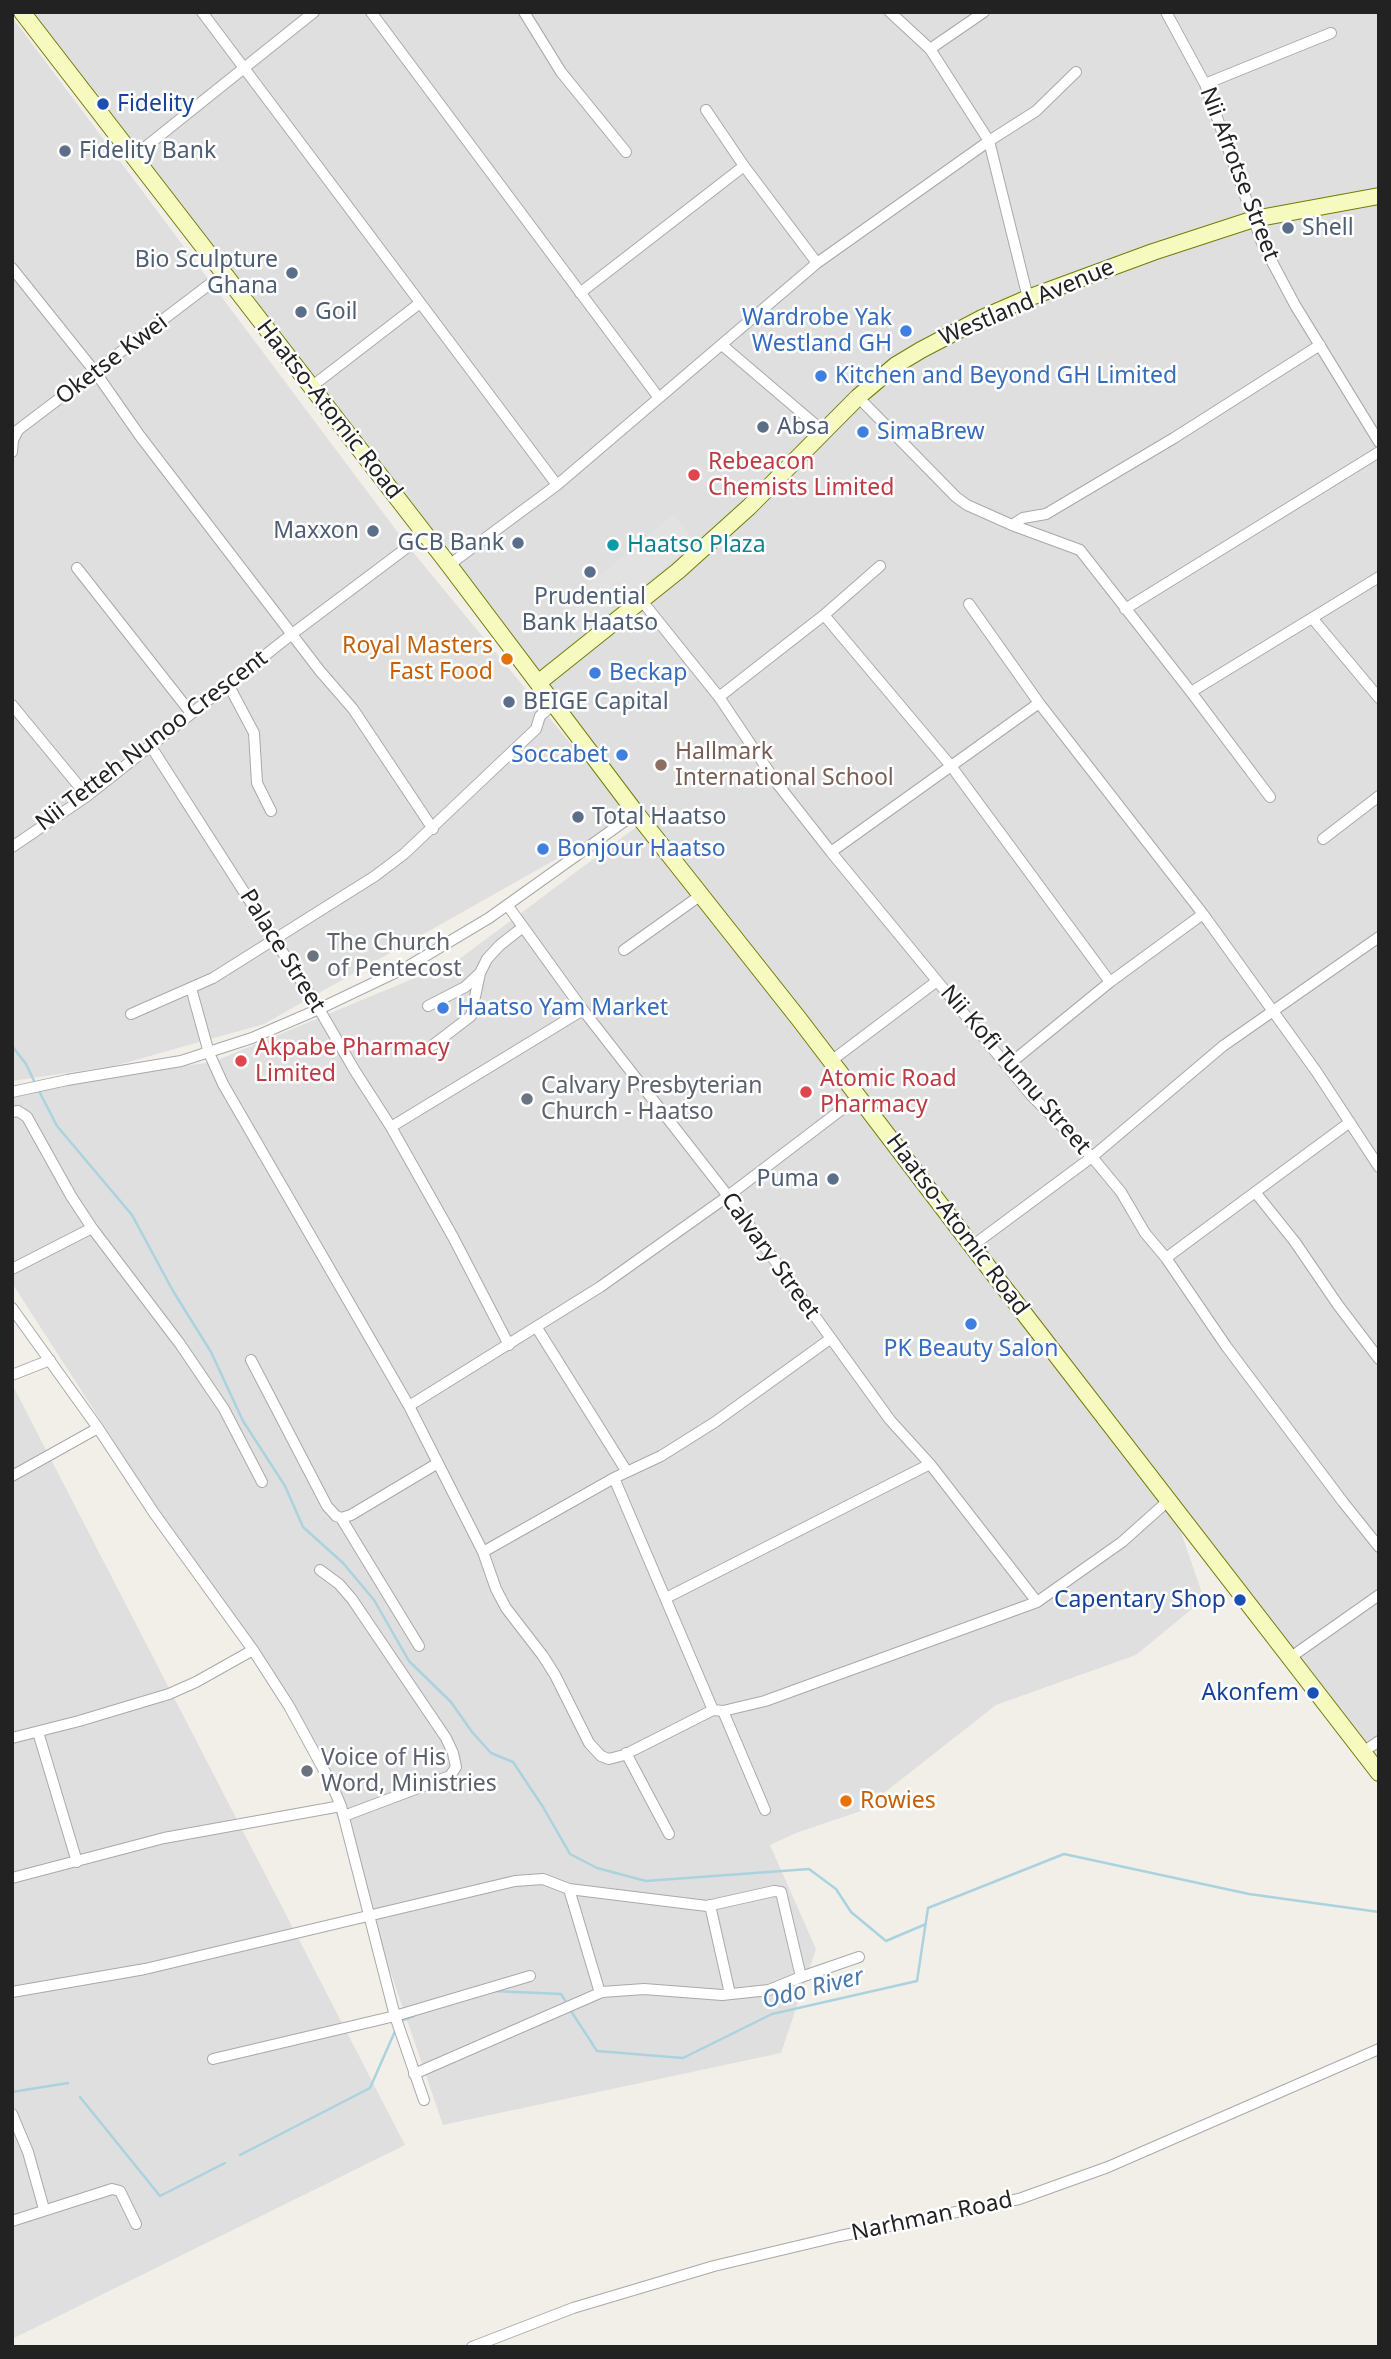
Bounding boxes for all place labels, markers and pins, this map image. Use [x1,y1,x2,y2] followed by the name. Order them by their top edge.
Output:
[117,90,194,118] place label: Fidelity
[95,96,111,112] marker: Fidelity
[79,137,216,165] place label: Fidelity Bank
[57,143,73,159] marker: Fidelity Bank
[1302,214,1354,242] place label: Shell
[1280,220,1296,236] marker: Shell
[135,246,278,300] place label: Bio Sculpture Ghana
[284,265,300,281] marker: Bio Sculpture Ghana
[315,298,358,326] place label: Goil
[293,304,309,320] marker: Goil
[742,304,892,358] place label: Wardrobe Yak Westland GH
[898,323,914,339] marker: Wardrobe Yak Westland GH
[835,362,1177,390] place label: Kitchen and Beyond GH Limited
[813,368,829,384] marker: Kitchen and Beyond GH Limited
[777,413,830,441] place label: Absa
[877,418,985,446] place label: SimaBrew
[755,419,771,435] marker: Absa
[855,424,871,440] marker: SimaBrew
[708,448,894,502] place label: Rebeacon Chemists Limited
[686,467,702,483] marker: Rebeacon Chemists Limited
[273,517,359,545] place label: Maxxon
[365,523,381,539] marker: Maxxon
[397,529,504,557] place label: GCB Bank
[627,531,766,559] place label: Haatso Plaza
[510,535,526,551] marker: GCB Bank
[605,537,621,553] marker: Haatso Plaza
[582,564,598,580] marker: Prudential Bank Haatso
[522,583,658,637] place label: Prudential Bank Haatso
[342,632,493,686] place label: Royal Masters Fast Food
[499,651,515,667] marker: Royal Masters Fast Food
[609,659,687,687] place label: Beckap
[587,665,603,681] marker: Beckap
[523,688,669,716] place label: BEIGE Capital
[501,694,517,710] marker: BEIGE Capital
[675,738,894,792] place label: Hallmark International School
[511,741,608,769] place label: Soccabet
[614,747,630,763] marker: Soccabet
[653,757,669,773] marker: Hallmark International School
[592,803,726,831] place label: Total Haatso
[570,809,586,825] marker: Total Haatso
[557,835,726,863] place label: Bonjour Haatso
[535,841,551,857] marker: Bonjour Haatso
[327,929,461,983] place label: The Church of Pentecost
[305,948,321,964] marker: The Church of Pentecost
[457,994,668,1022] place label: Haatso Yam Market
[435,1000,451,1016] marker: Haatso Yam Market
[255,1034,450,1088] place label: Akpabe Pharmacy Limited
[233,1053,249,1069] marker: Akpabe Pharmacy Limited
[820,1065,957,1119] place label: Atomic Road Pharmacy
[541,1072,762,1126] place label: Calvary Presbyterian Church - Haatso
[798,1084,814,1100] marker: Atomic Road Pharmacy
[519,1091,535,1107] marker: Calvary Presbyterian Church - Haatso
[756,1165,819,1193] place label: Puma
[825,1171,841,1187] marker: Puma
[963,1316,979,1332] marker: PK Beauty Salon
[884,1335,1058,1363] place label: PK Beauty Salon
[1054,1586,1226,1614] place label: Capentary Shop
[1232,1592,1248,1608] marker: Capentary Shop
[1202,1679,1299,1707] place label: Akonfem
[1305,1685,1321,1701] marker: Akonfem
[321,1744,497,1798] place label: Voice of His Word, Ministries
[299,1763,315,1779] marker: Voice of His Word, Ministries
[860,1787,936,1815] place label: Rowies
[838,1793,854,1809] marker: Rowies

